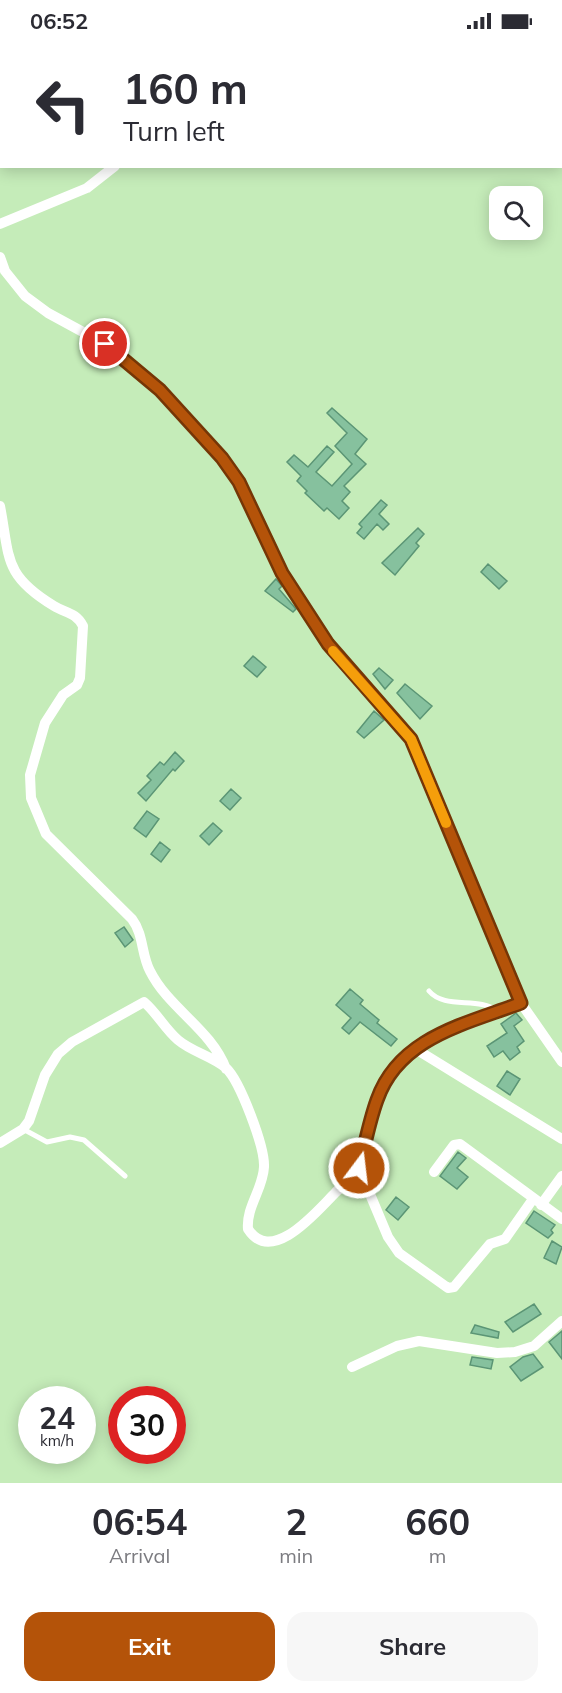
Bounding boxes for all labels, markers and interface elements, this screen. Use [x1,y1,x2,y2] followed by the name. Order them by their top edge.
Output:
[30,7,88,35] text: 06:52
[123,62,248,115] text: 160 m
[24,66,102,144] icon: left
[123,114,225,148] text: Turn left
[489,186,543,240] map controls
[489,186,543,240] button: search
[79,318,130,369] pin
[88,327,121,360] icon: arrive
[327,1136,391,1200] position arrow
[108,1386,186,1464] speed limit sign: 30
[39,1399,75,1437] text: 24
[40,1431,74,1450] text: km/h
[92,1499,187,1544] text: 06:54
[285,1499,307,1544] text: 2
[405,1499,470,1544] text: 660
[109,1543,170,1568] text: Arrival
[279,1543,313,1568] text: min
[429,1543,446,1568] text: m
[24,1612,275,1681] button: Exit
[287,1612,538,1681] button: Share

